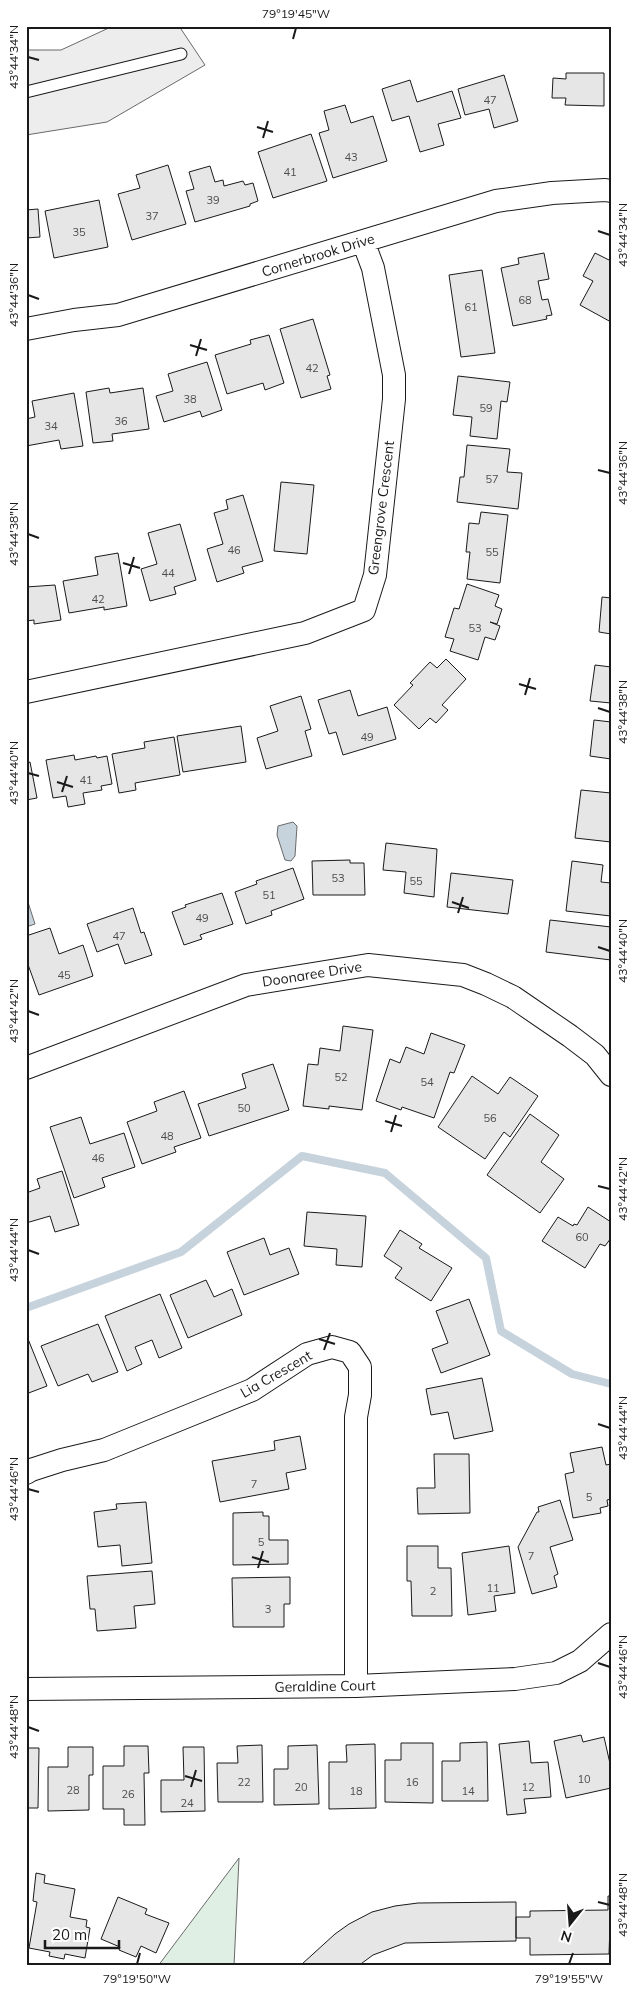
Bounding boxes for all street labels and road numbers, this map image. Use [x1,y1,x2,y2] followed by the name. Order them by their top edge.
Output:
[259,229,377,281] street label: Cornerbrook Drive
[364,440,398,576] street label: Greengrove Crescent
[261,957,363,991] street label: Doonaree Drive
[237,1346,315,1402] street label: Lia Crescent
[274,1676,376,1696] street label: Geraldine Court

